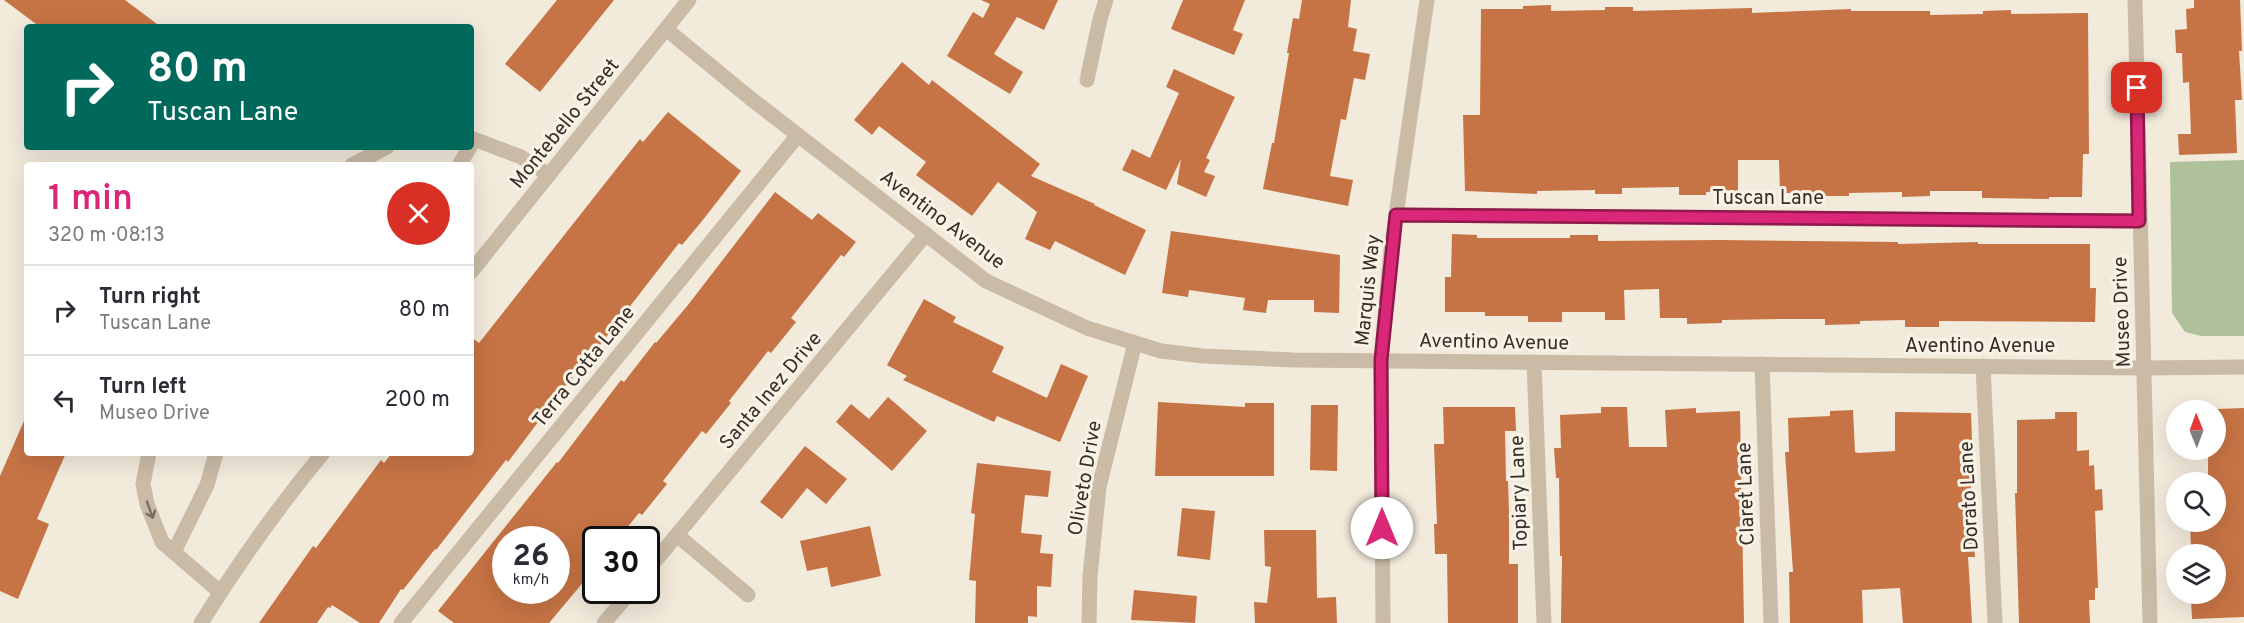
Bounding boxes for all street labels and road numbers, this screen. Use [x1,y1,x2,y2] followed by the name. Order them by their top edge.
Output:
[505,54,626,195] street label: Montebello Street
[874,165,1010,276] street label: Aventino Avenue
[1712,186,1824,212] street label: Tuscan Lane
[1350,233,1388,347] street label: Marquis Way
[2108,256,2138,368] street label: Museo Drive
[527,301,642,433] street label: Terra Cotta Lane
[715,327,828,456] street label: Santa Inez Drive
[1419,329,1569,357] street label: Aventino Avenue
[1905,334,2055,360] street label: Aventino Avenue
[1063,419,1109,538] street label: Oliveto Drive
[1505,435,1535,551] street label: Topiary Lane
[1954,440,1986,551] street label: Dorato Lane
[1732,442,1762,546] street label: Claret Lane

